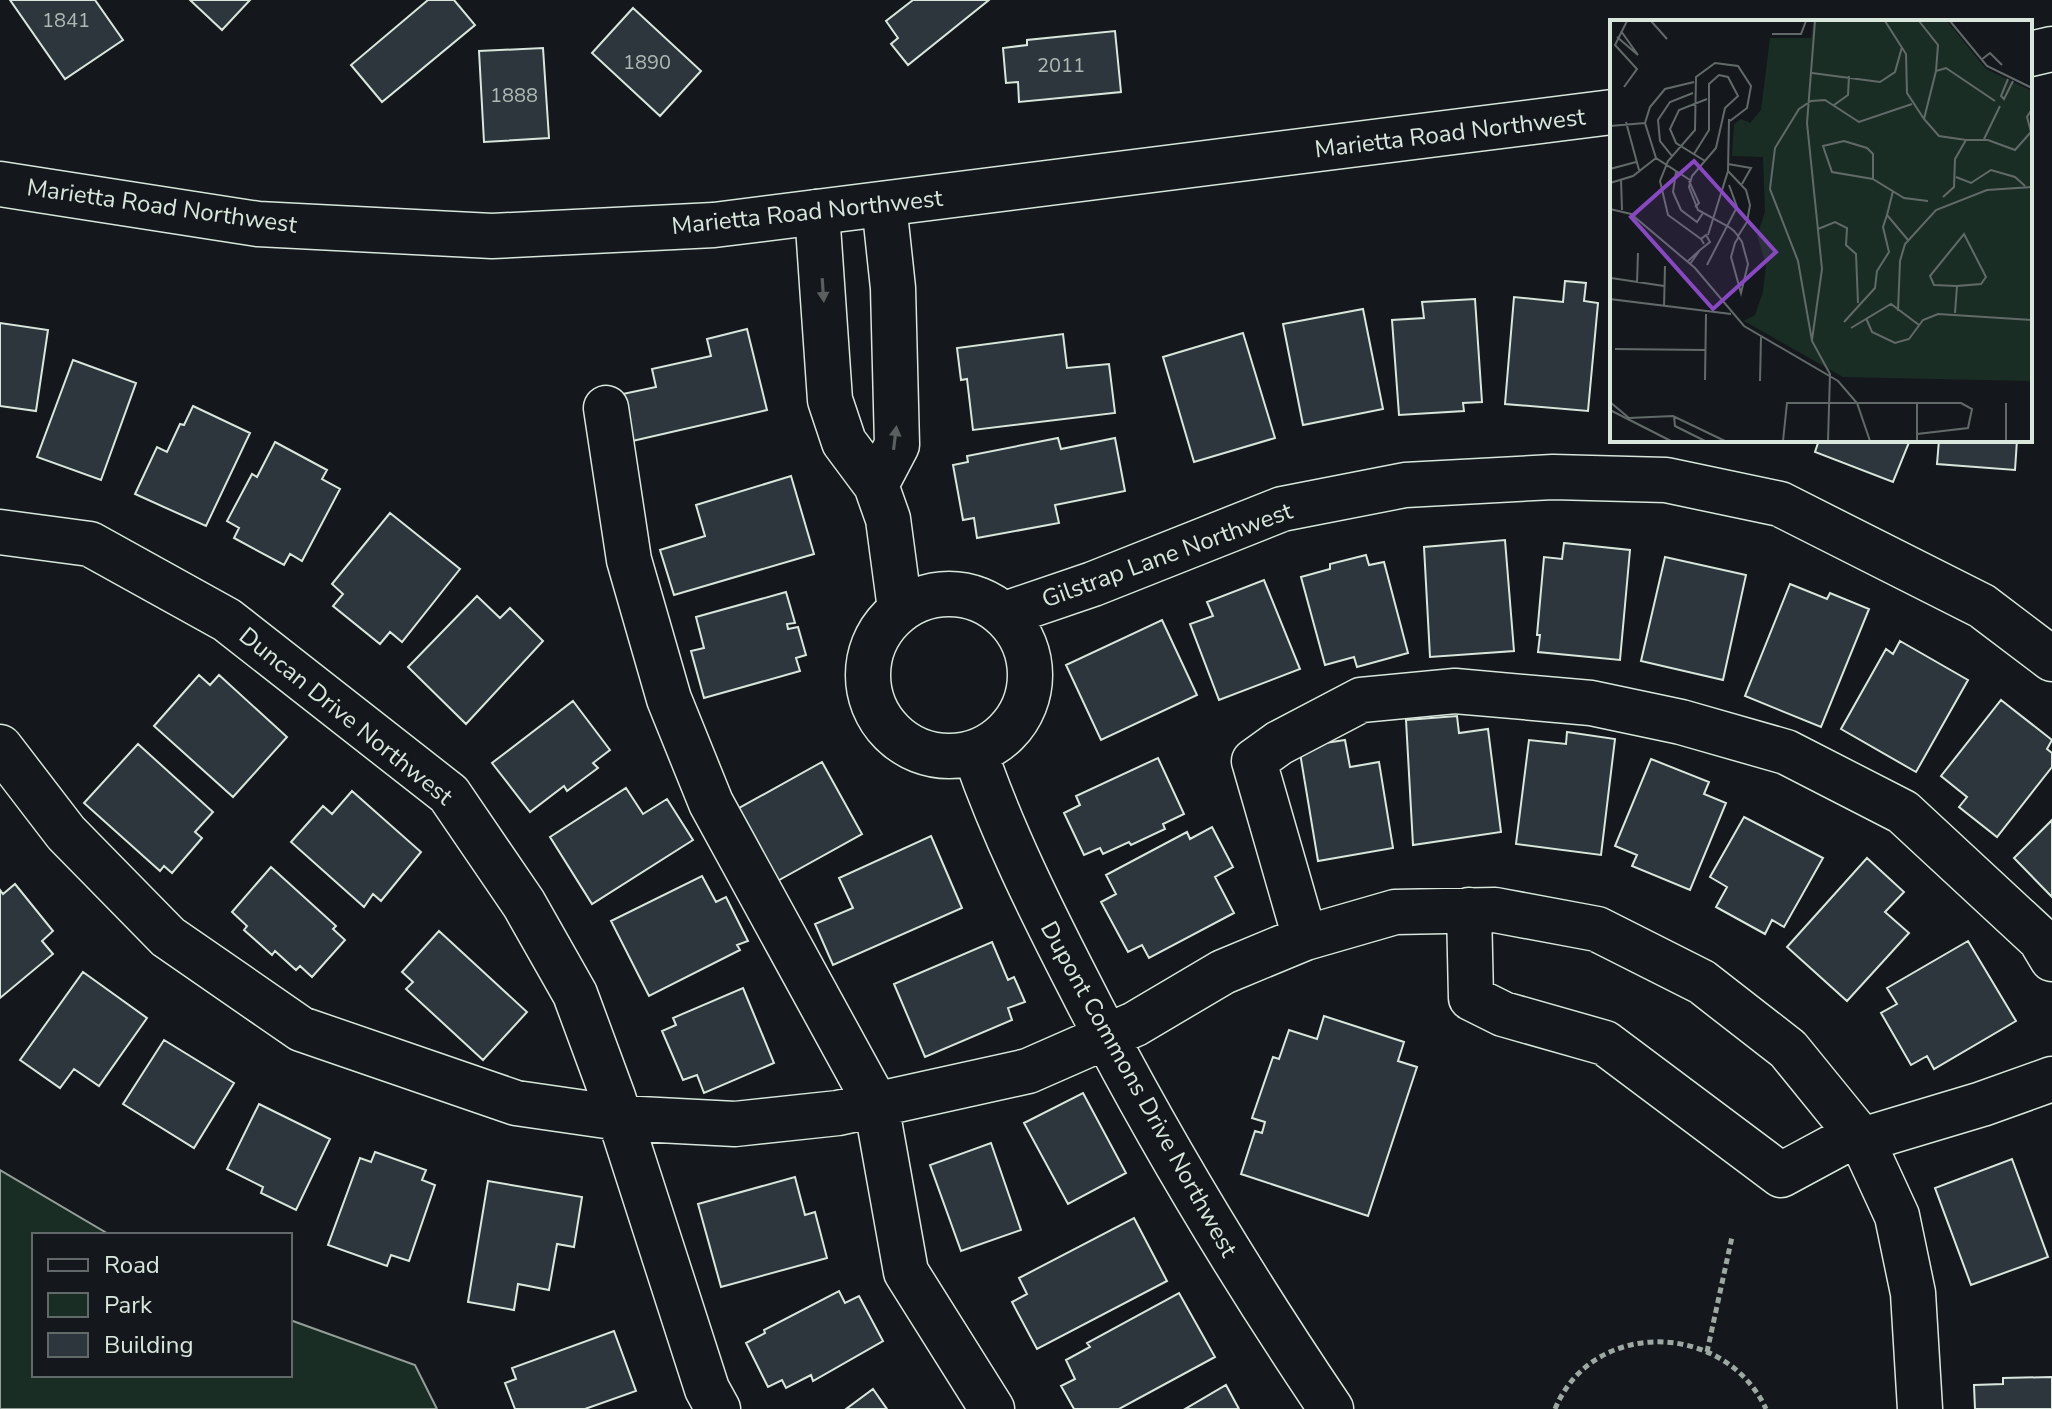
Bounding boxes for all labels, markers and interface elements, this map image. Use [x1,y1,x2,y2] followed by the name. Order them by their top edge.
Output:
[42,7,90,34] house number: 1841
[1610,20,2032,442] inset map
[623,49,671,76] house number: 1890
[1037,52,1085,79] house number: 2011
[490,82,538,109] house number: 1888
[1313,100,1588,165] street label: Marietta Road Northwest
[25,171,300,241] street label: Marietta Road Northwest
[670,182,945,242] street label: Marietta Road Northwest
[817,278,830,303] one-way arrow
[889,426,902,451] one-way arrow
[1037,495,1297,615] street label: Gilstrap Lane Northwest
[232,620,460,813] street label: Duncan Drive Northwest
[1033,915,1245,1263] street label: Dupont Commons Drive Northwest
[32,1233,292,1377] legend
[104,1249,160,1281] text: Road
[104,1289,153,1321] text: Park
[104,1329,194,1361] text: Building

